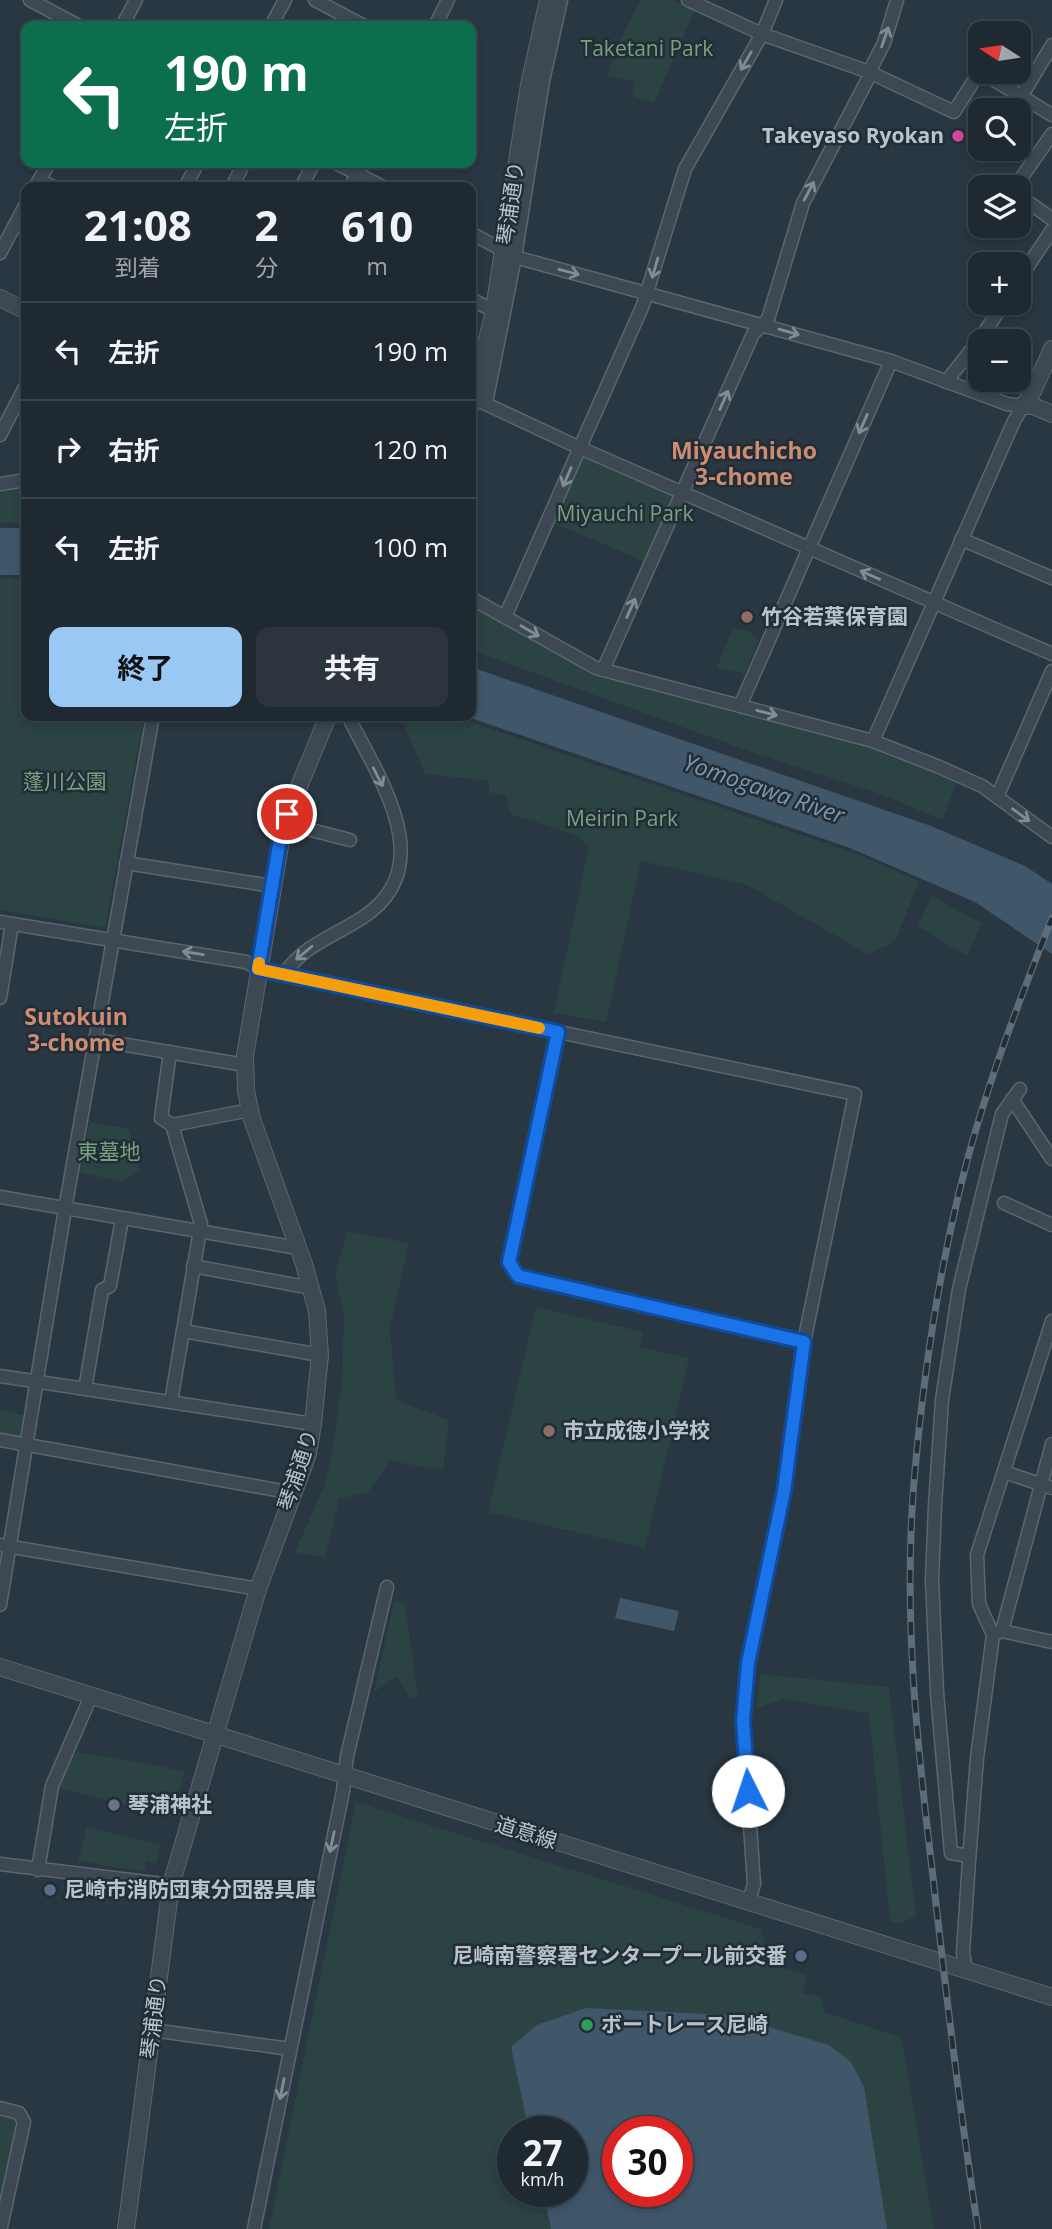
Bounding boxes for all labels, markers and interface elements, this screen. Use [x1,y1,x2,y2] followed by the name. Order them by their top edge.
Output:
[968,21,1031,84] north arrow
[968,21,1031,392] map controls
[880,26,892,48] one-way arrow
[581,34,713,62] park label: Taketani Park
[164,39,309,105] text: 190 m
[49,49,140,140] icon: left
[739,50,752,71] one-way arrow
[968,98,1031,161] button: search
[164,105,228,148] text: 左折
[762,121,944,149] place label: Takeyaso Ryokan
[950,128,966,144] marker: Takeyaso Ryokan
[490,159,530,246] street label: 琴浦通り
[968,175,1031,238] button: layers
[803,182,817,202] one-way arrow
[84,196,192,253] text: 21:08
[254,196,279,253] text: 2
[341,197,413,254] text: 610
[367,250,388,282] text: m
[115,251,161,283] text: 到着
[255,251,278,283] text: 分
[968,252,1031,315] button: +
[648,257,661,279] one-way arrow
[557,266,580,279] one-way arrow
[777,326,799,339] one-way arrow
[968,329,1031,392] button: −
[49,332,87,370] icon: left
[373,333,448,369] text: 190 m
[108,334,160,370] text: 左折
[718,390,731,411] one-way arrow
[856,413,869,434] one-way arrow
[49,430,87,468] icon: right
[373,431,448,467] text: 120 m
[108,432,160,468] text: 右折
[671,434,817,492] district label: Miyauchicho 3-chome
[560,466,573,488] one-way arrow
[557,499,693,527] park label: Miyauchi Park
[49,528,87,566] icon: left
[373,529,448,565] text: 100 m
[108,530,160,566] text: 左折
[860,568,882,581] one-way arrow
[625,597,638,619] one-way arrow
[761,602,908,630] place label: 竹谷若葉保育園
[739,609,755,625] marker: 竹谷若葉保育園
[519,625,540,638] one-way arrow
[49,627,242,707] button: 終了
[256,627,448,707] button: 共有
[755,707,778,720] one-way arrow
[680,746,850,831] water label: Yomogawa River
[372,766,386,787] one-way arrow
[23,767,107,795] park label: 蓬川公園
[257,784,317,844] pin
[268,795,306,833] icon: arrive
[566,804,678,832] park label: Meirin Park
[1012,807,1030,822] one-way arrow
[295,945,313,961] one-way arrow
[182,946,205,959] one-way arrow
[24,1000,128,1058] district label: Sutokuin 3-chome
[78,1137,141,1165] park label: 東墓地
[563,1416,710,1444] place label: 市立成徳小学校
[541,1423,557,1439] marker: 市立成徳小学校
[271,1425,323,1514] street label: 琴浦通り
[711,1754,785,1828] position arrow
[128,1790,212,1818] place label: 琴浦神社
[106,1797,122,1813] marker: 琴浦神社
[492,1809,561,1855] street label: 道意線
[325,1830,339,1853] one-way arrow
[64,1875,316,1903] place label: 尼崎市消防団東分団器具庫
[42,1882,58,1898] marker: 尼崎市消防団東分団器具庫
[452,1941,787,1969] place label: 尼崎南警察署センタープール前交番
[793,1948,809,1964] marker: 尼崎南警察署センタープール前交番
[134,1973,172,2060] street label: 琴浦通り
[601,2010,768,2038] place label: ボートレース尼崎
[579,2017,595,2033] marker: ボートレース尼崎
[275,2077,288,2100] one-way arrow
[602,2116,693,2207] speed limit sign: 30
[522,2129,563,2176] text: 27
[521,2167,564,2191] text: km/h

